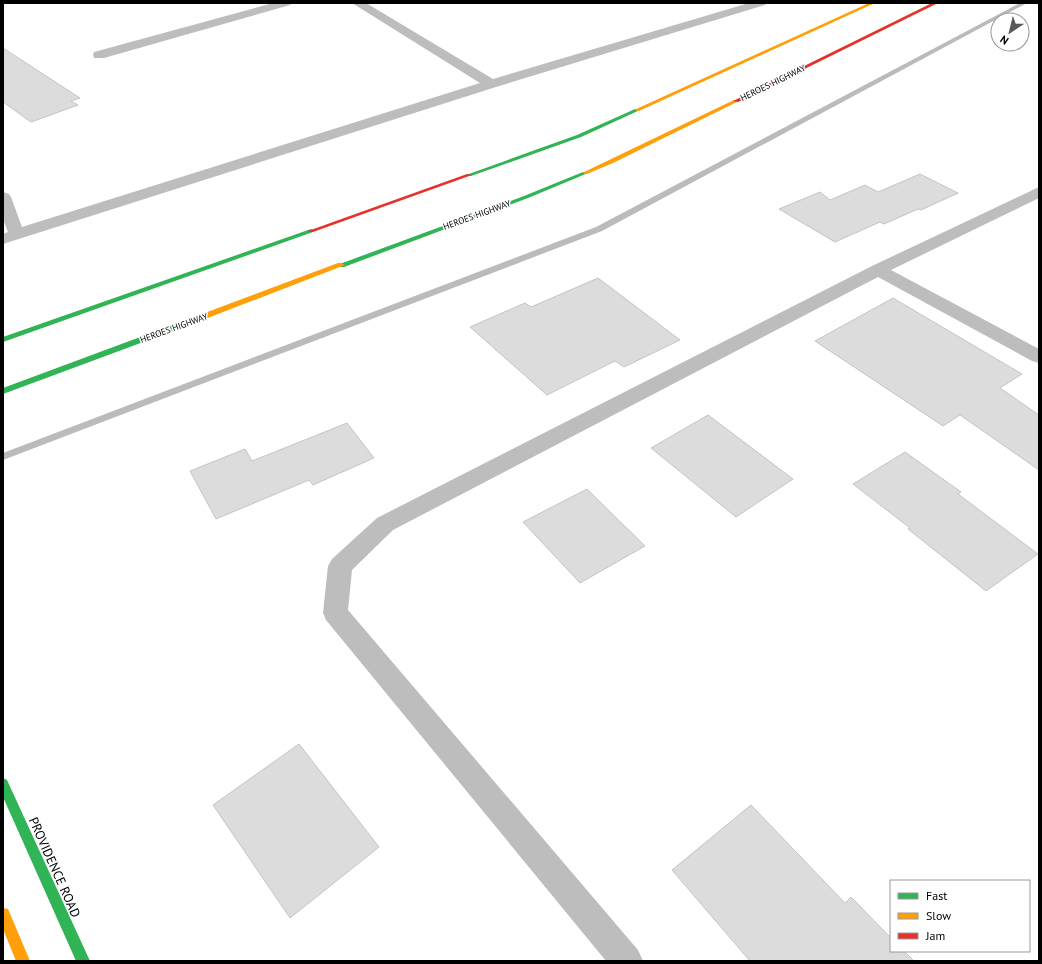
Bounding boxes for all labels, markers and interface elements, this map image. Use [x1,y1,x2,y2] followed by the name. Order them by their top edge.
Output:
[990,12,1030,52] north arrow
[997,32,1011,48] text: N
[738,62,807,103] street label: HEROES HIGHWAY
[442,197,512,232] street label: HEROES HIGHWAY
[139,310,209,345] street label: HEROES HIGHWAY
[25,814,84,920] street label: PROVIDENCE ROAD
[890,880,1030,952] legend
[926,888,947,903] text: Fast
[926,908,951,923] text: Slow
[925,928,945,943] text: Jam

